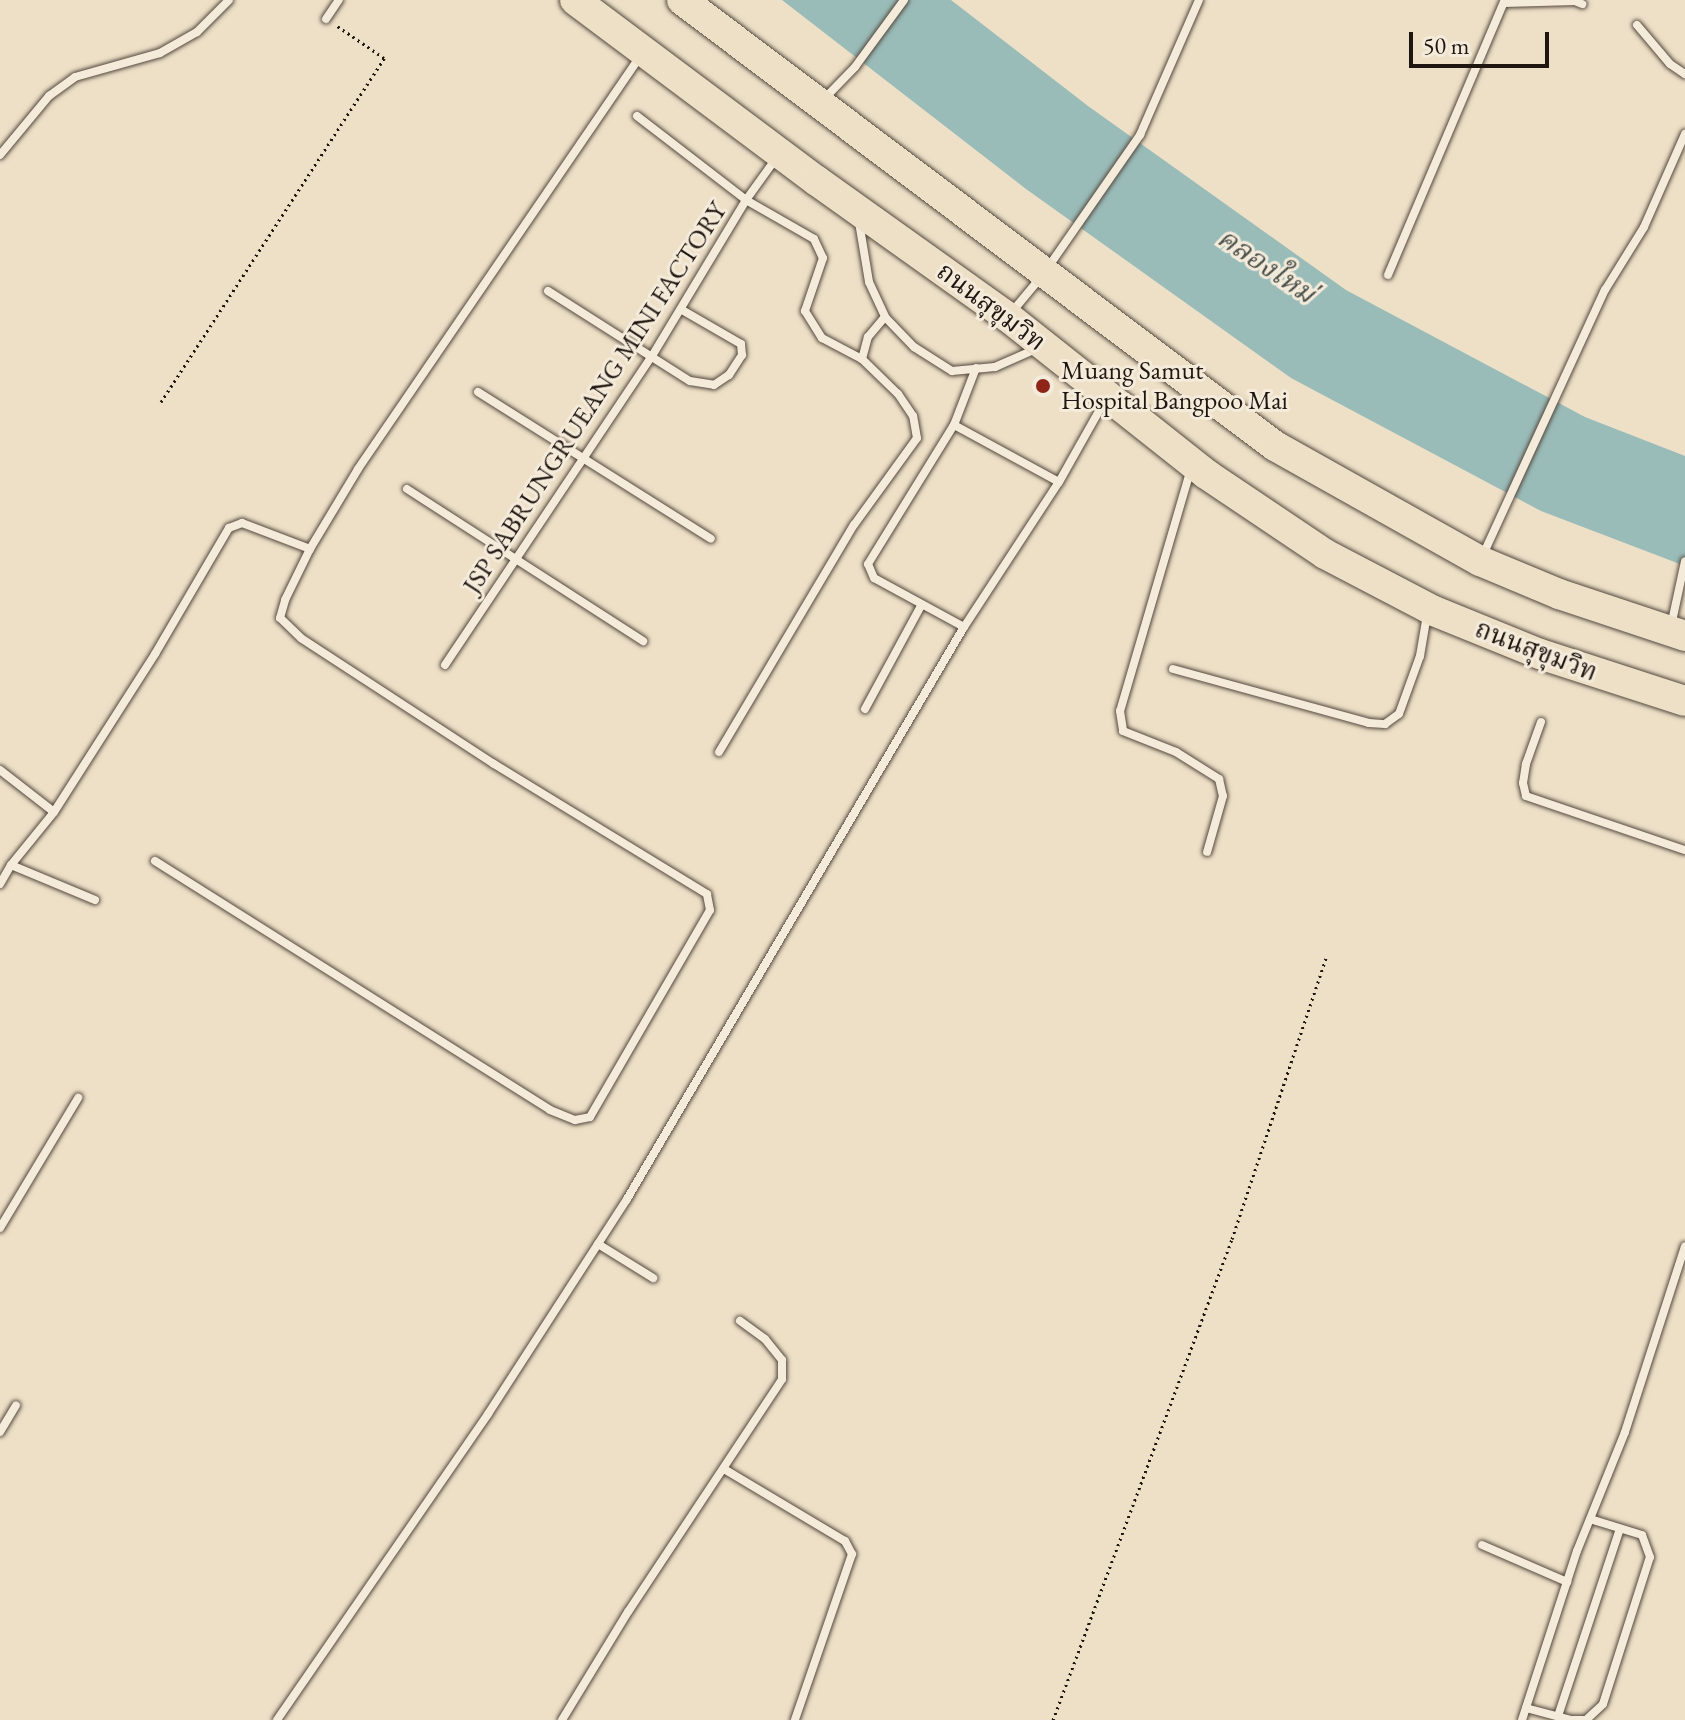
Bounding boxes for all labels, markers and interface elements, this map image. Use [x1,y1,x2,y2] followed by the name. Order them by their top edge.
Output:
[1413,16,1553,66] scale bar
[1423,30,1470,61] text: 50 m
[457,196,733,600] street label: JSP SABRUNGRUEANG MINI FACTORY
[1212,220,1322,310] water label: คลองใหม่
[930,256,1052,358] street label: ถนนสุขุมวิท
[1061,355,1288,416] place label: Muang Samut Hospital Bangpoo Mai
[1032,375,1054,397] marker: Muang Samut Hospital Bangpoo Mai
[1471,613,1601,689] street label: ถนนสุขุมวิท

